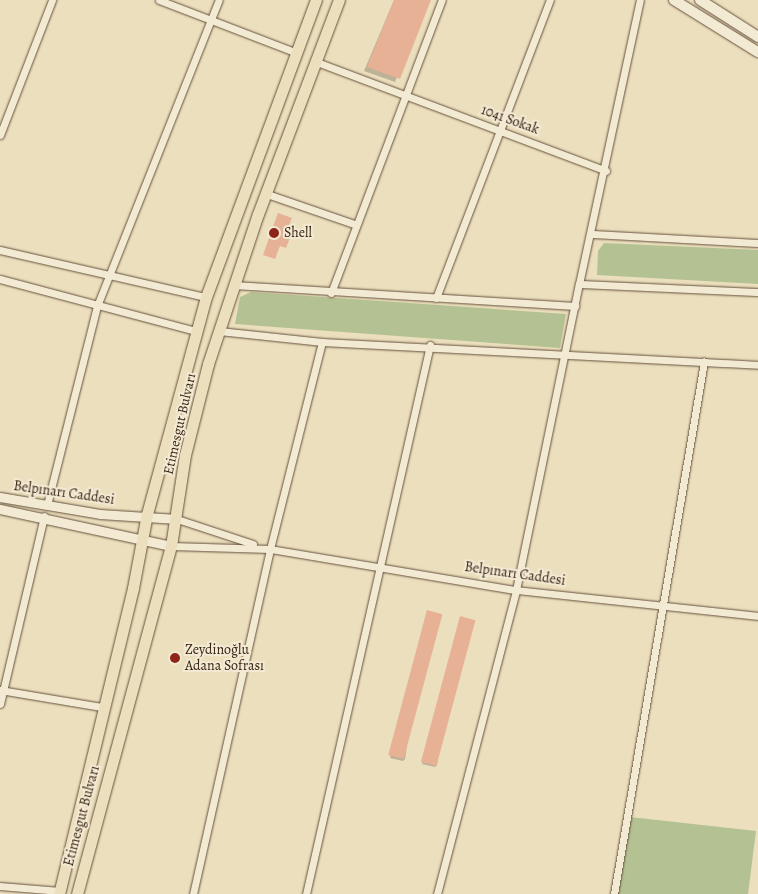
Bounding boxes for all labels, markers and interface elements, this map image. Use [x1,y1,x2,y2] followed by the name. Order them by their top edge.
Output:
[479,102,541,138] street label: 1041 Sokak
[284,225,312,241] place label: Shell
[268,227,280,239] marker: Shell
[160,372,200,476] street label: Etimesgut Bulvarı
[12,478,116,508] street label: Belpınarı Caddesi
[463,559,567,589] street label: Belpınarı Caddesi
[185,642,264,674] place label: Zeydinoğlu Adana Sofrası
[169,652,181,664] marker: Zeydinoğlu Adana Sofrası
[60,764,104,868] street label: Etimesgut Bulvarı

